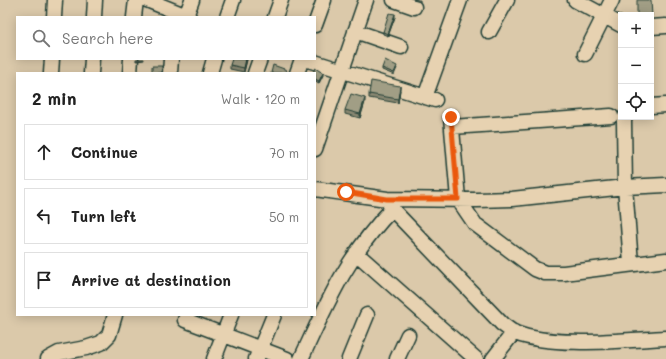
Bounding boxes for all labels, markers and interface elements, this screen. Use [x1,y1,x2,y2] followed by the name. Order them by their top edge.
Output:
[618,12,654,120] map controls
[618,12,654,48] button: +
[16,16,316,60] search box
[30,27,52,49] icon: search
[62,28,153,48] text: Search here
[618,48,654,84] button: −
[618,84,654,120] button: locate
[32,87,77,109] text: 2 min
[221,90,300,107] text: Walk · 120 m
[442,108,460,126] route end
[33,141,55,163] icon: ahead
[71,142,138,162] text: Continue
[269,144,299,161] text: 70 m
[337,183,355,201] route start
[33,205,55,227] icon: left
[71,206,136,226] text: Turn left
[269,208,299,225] text: 50 m
[33,269,55,291] icon: arrive
[71,270,231,290] text: Arrive at destination

